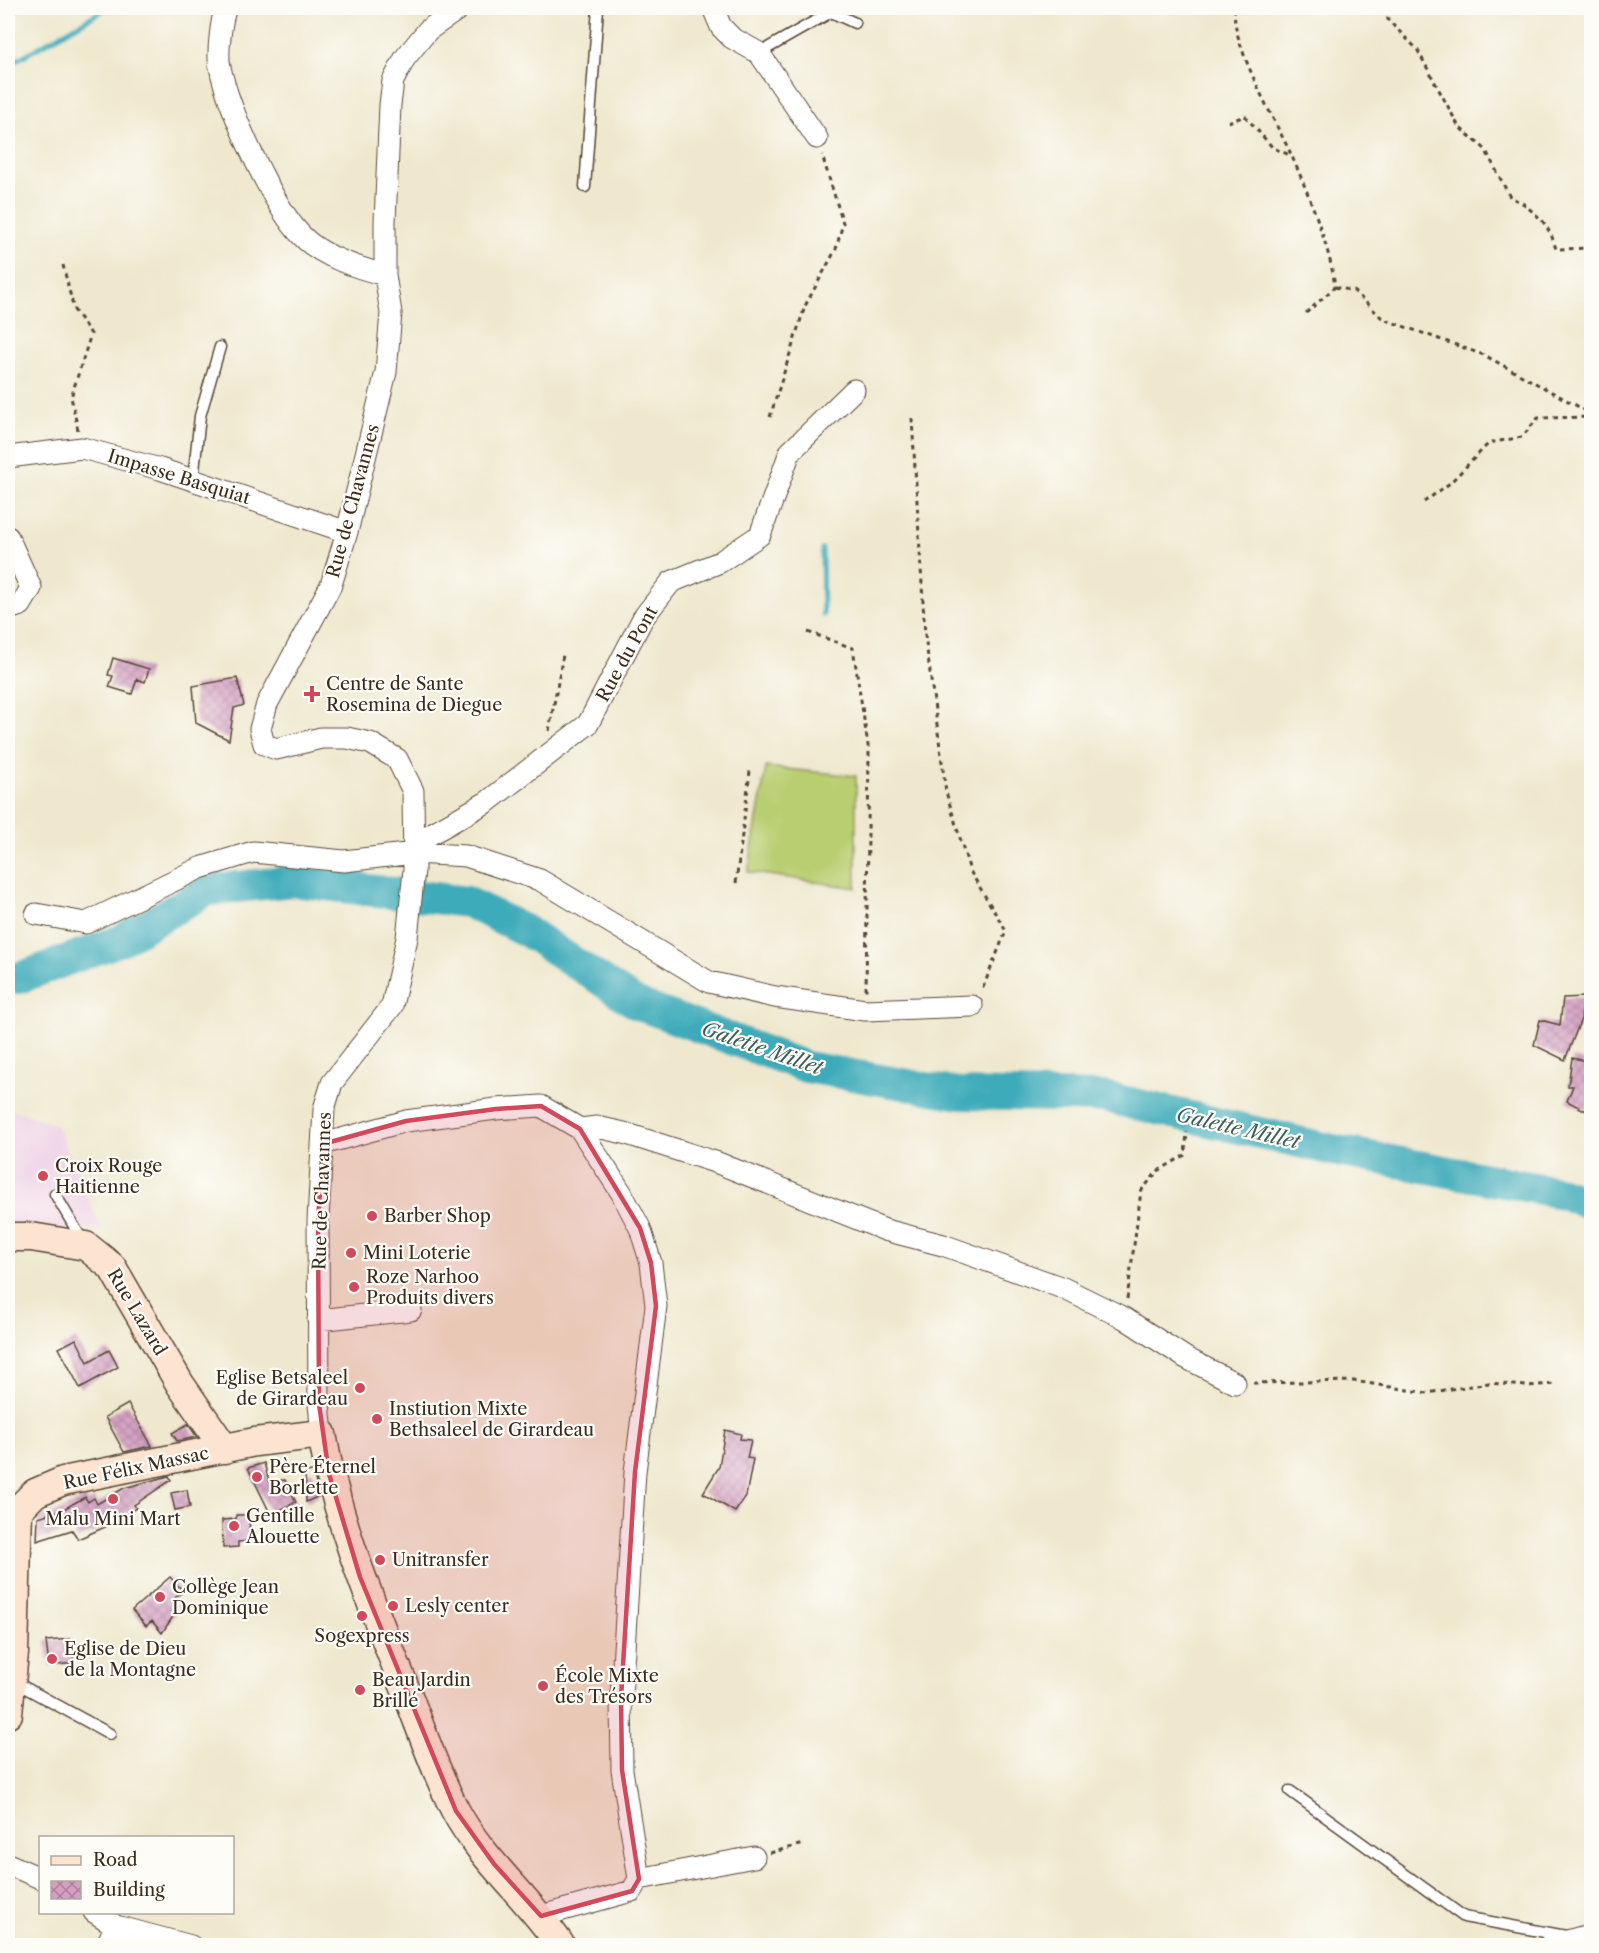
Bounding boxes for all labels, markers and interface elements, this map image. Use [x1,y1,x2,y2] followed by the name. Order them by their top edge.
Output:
[322,422,384,580] street label: Rue de Chavannes
[105,445,254,509] street label: Impasse Basquiat
[592,602,663,706] street label: Rue du Pont
[326,673,502,716] place label: Centre de Sante Rosemina de Diegue
[303,685,321,703] marker: Centre de Sante Rosemina de Diegue
[699,1016,826,1080] water label: Galette Millet
[1174,1102,1303,1154] water label: Galette Millet
[308,1112,336,1270] street label: Rue de Chavannes
[55,1155,162,1198] place label: Croix Rouge Haitienne
[36,1169,50,1183] marker: Croix Rouge Haitienne
[384,1205,491,1227] place label: Barber Shop
[365,1209,379,1223] marker: Barber Shop
[363,1242,471,1264] place label: Mini Loterie
[344,1246,358,1260] marker: Mini Loterie
[102,1265,172,1359] street label: Rue Lazard
[366,1266,494,1309] place label: Roze Narhoo Produits divers
[347,1280,361,1294] marker: Roze Narhoo Produits divers
[215,1367,348,1410] place label: Eglise Betsaleel de Girardeau
[353,1381,367,1395] marker: Eglise Betsaleel de Girardeau
[389,1398,594,1441] place label: Instiution Mixte Bethsaleel de Girardeau
[370,1412,384,1426] marker: Instiution Mixte Bethsaleel de Girardeau
[61,1442,211,1494] street label: Rue Félix Massac
[269,1455,376,1499] place label: Père Éternel Borlette
[250,1470,264,1484] marker: Père Éternel Borlette
[106,1492,120,1506] marker: Malu Mini Mart
[245,1505,320,1548] place label: Gentille Alouette
[45,1508,181,1530] place label: Malu Mini Mart
[227,1519,241,1533] marker: Gentille Alouette
[392,1549,489,1571] place label: Unitransfer
[373,1553,387,1567] marker: Unitransfer
[172,1576,279,1619] place label: Collège Jean Dominique
[153,1590,167,1604] marker: Collège Jean Dominique
[405,1595,509,1617] place label: Lesly center
[386,1599,400,1613] marker: Lesly center
[355,1609,369,1623] marker: Sogexpress
[314,1625,410,1647] place label: Sogexpress
[64,1638,196,1681] place label: Eglise de Dieu de la Montagne
[45,1652,59,1666] marker: Eglise de Dieu de la Montagne
[555,1664,659,1708] place label: École Mixte des Trésors
[372,1669,471,1712] place label: Beau Jardin Brillé
[536,1679,550,1693] marker: École Mixte des Trésors
[353,1683,367,1697] marker: Beau Jardin Brillé
[39,1836,234,1914] legend
[93,1849,138,1871] text: Road
[93,1879,165,1901] text: Building

